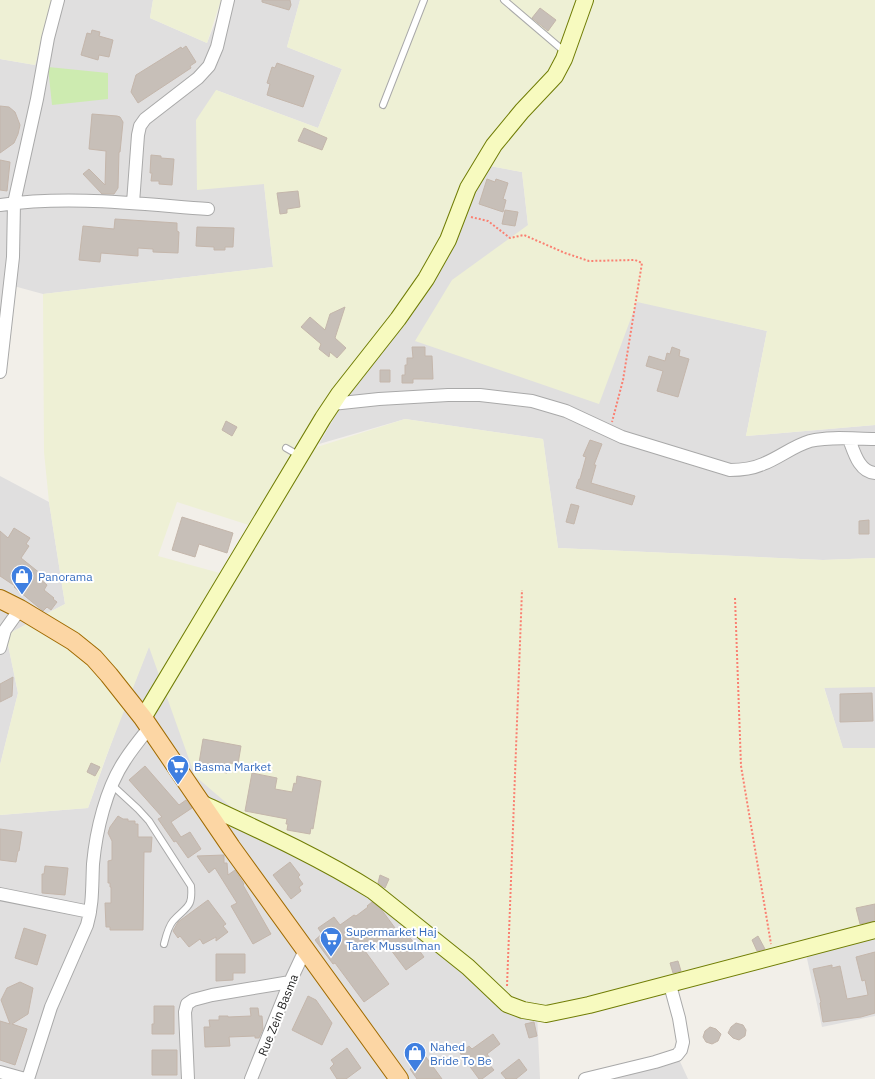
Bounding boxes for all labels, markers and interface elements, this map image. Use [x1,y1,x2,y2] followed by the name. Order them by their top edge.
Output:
[9,563,35,596] shop icon: Panorama
[38,569,93,584] place label: Panorama
[165,753,191,786] supermarket icon: Basma Market
[194,759,271,774] place label: Basma Market
[346,924,440,953] place label: Supermarket Haj Tarek Mussulman
[318,925,344,958] supermarket icon: Supermarket Haj Tarek Mussulman
[255,971,301,1058] street label: Rue Zein Basma
[430,1039,492,1068] place label: Nahed Bride To Be
[402,1040,428,1073] shop icon: Nahed Bride To Be

